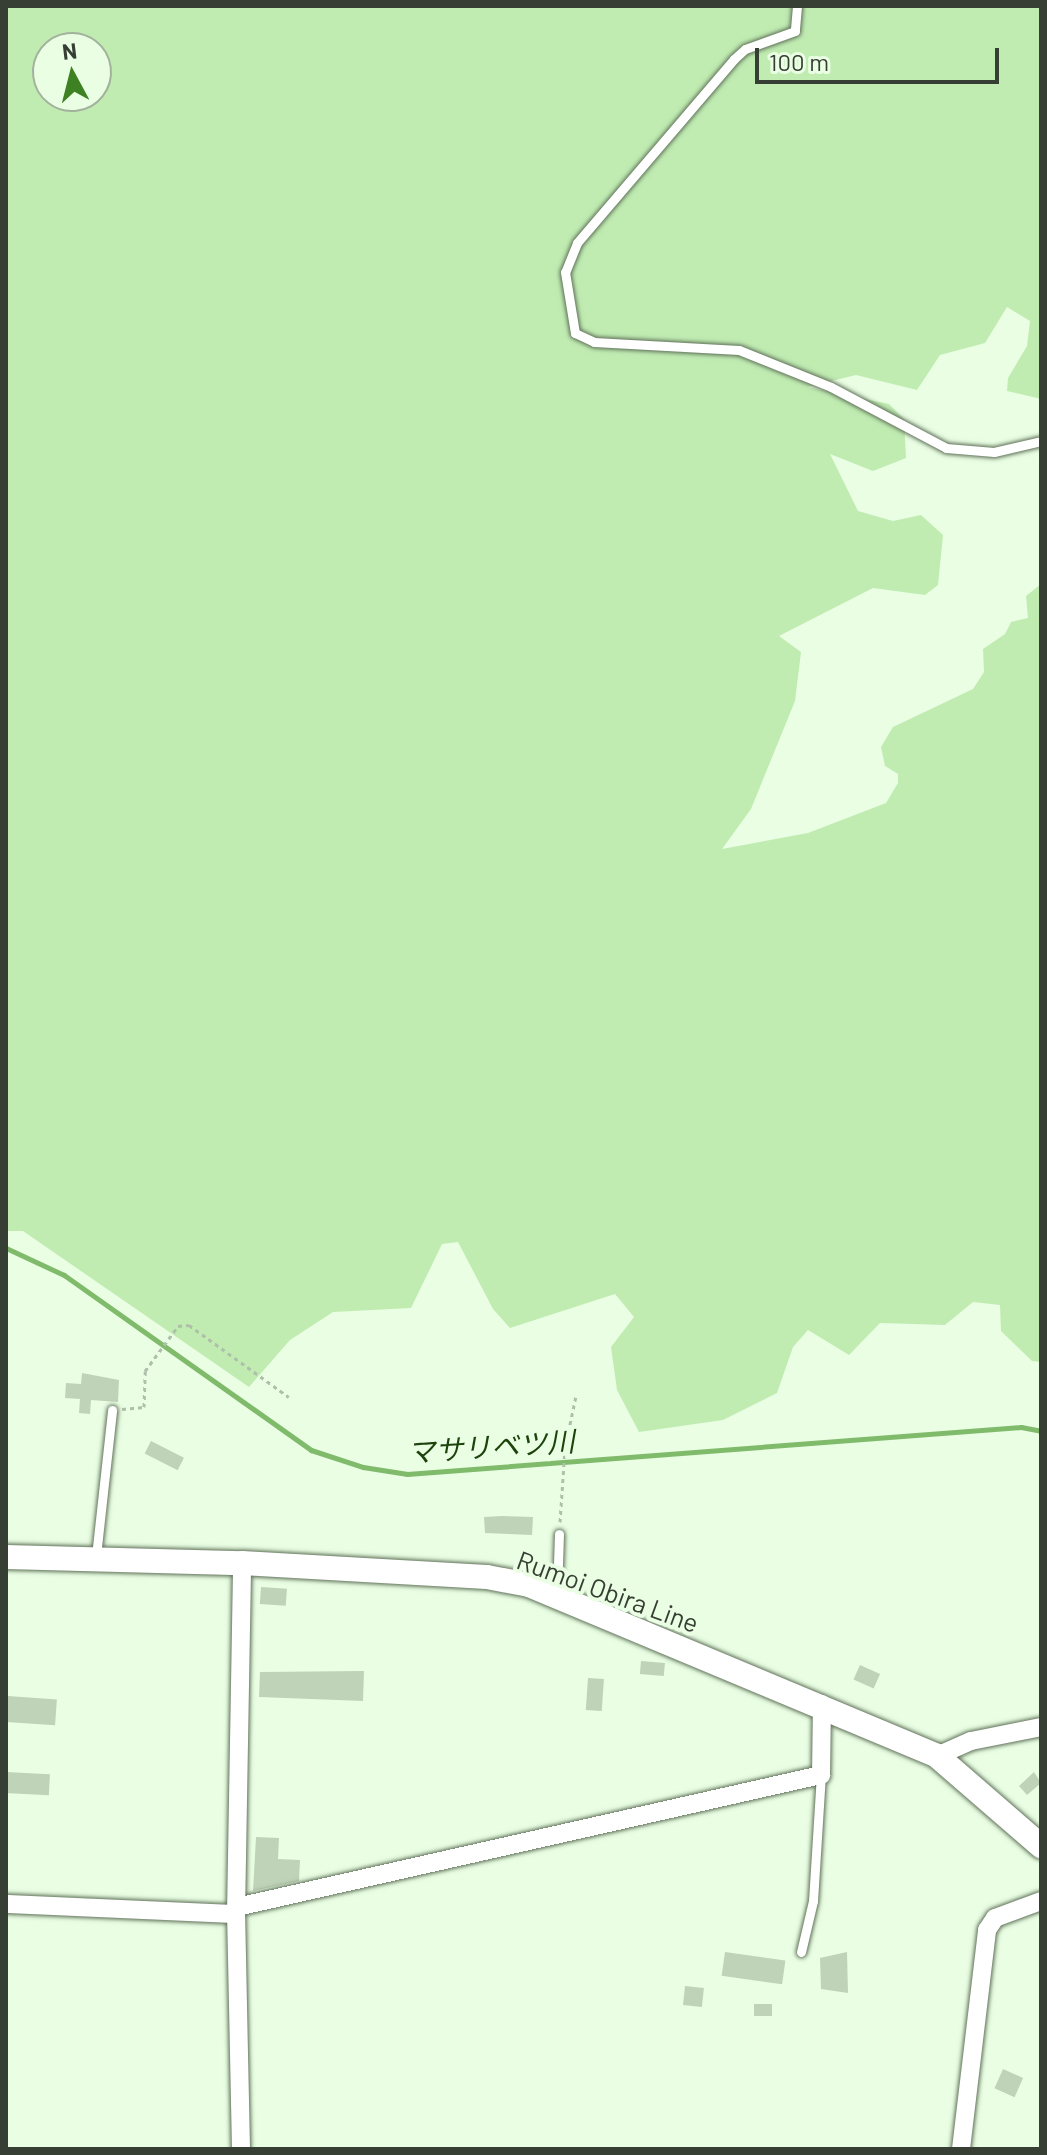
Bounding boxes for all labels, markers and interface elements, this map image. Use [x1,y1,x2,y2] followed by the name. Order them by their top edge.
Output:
[32,32,112,112] north arrow
[759,32,1003,82] scale bar
[60,36,78,64] text: N
[769,47,829,76] text: 100 m
[406,1423,576,1469] water label: マサリベツ川
[513,1544,703,1638] street label: Rumoi Obira Line

